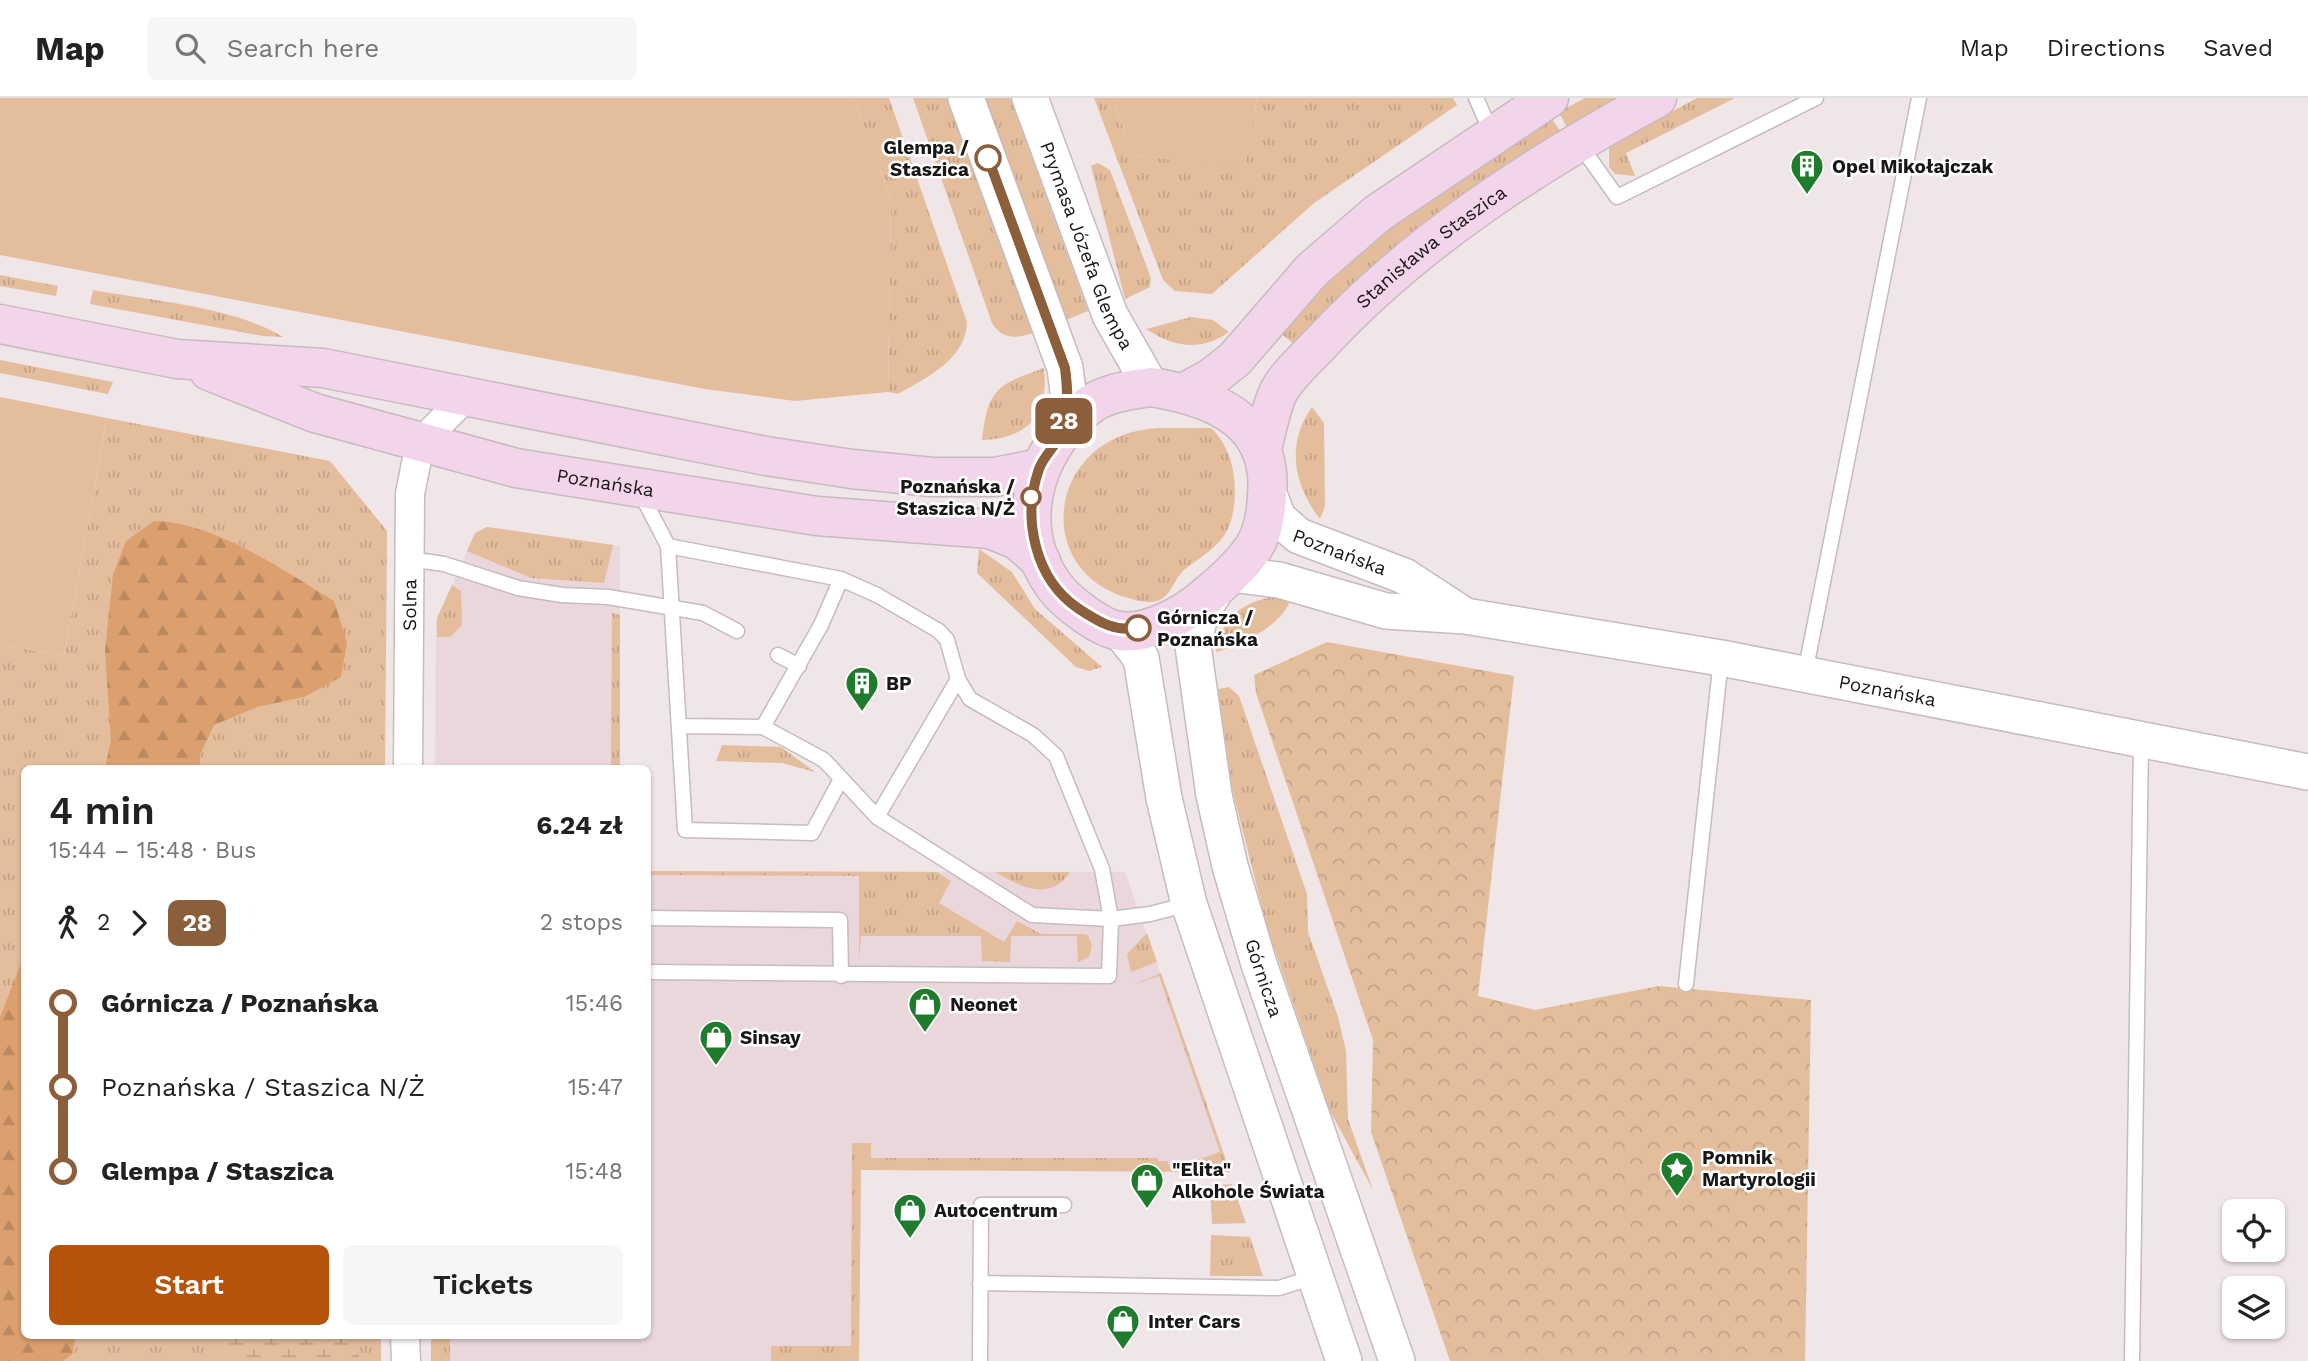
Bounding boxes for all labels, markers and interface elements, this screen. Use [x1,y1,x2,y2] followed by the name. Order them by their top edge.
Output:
[147,17,637,80] search box
[35,29,105,68] text: Map
[171,29,209,67] icon: search
[227,33,379,63] text: Search here
[1960,34,2009,62] text: Map
[2047,34,2165,62] text: Directions
[2203,34,2273,62] text: Saved
[883,136,969,181] place label: Glempa / Staszica
[1035,138,1139,354] street label: Prymasa Józefa Glempa
[975,145,1001,171] marker: Glempa / Staszica
[1788,147,1826,196] building icon: Opel Mikołajczak
[1832,155,1994,178] place label: Opel Mikołajczak
[1351,180,1511,313] street label: Stanisława Staszica
[1032,398,1096,444] line badge: 28
[1049,407,1079,435] text: 28
[555,463,656,501] street label: Poznańska
[897,475,1015,520] place label: Poznańska / Staszica N/Ż
[1021,487,1041,507] marker: Poznańska / Staszica N/Ż
[1290,523,1390,580] street label: Poznańska
[398,579,421,631] street label: Solna
[1157,606,1258,651] place label: Górnicza / Poznańska
[1125,615,1151,641] marker: Górnicza / Poznańska
[843,664,881,713] building icon: BP
[1837,670,1938,711] street label: Poznańska
[886,672,912,695] place label: BP
[49,789,155,833] text: 4 min
[536,810,623,840] text: 6.24 zł
[49,837,256,864] text: 15:44 – 15:48 · Bus
[49,904,87,942] icon: walk
[120,904,158,942] icon: forward
[97,909,110,936] text: 2
[182,909,212,937] text: 28
[540,909,623,936] text: 2 stops
[1241,936,1288,1020] street label: Górnicza
[906,985,944,1034] shop icon: Neonet
[101,988,378,1018] text: Górnicza / Poznańska
[566,990,623,1017] text: 15:46
[950,993,1018,1016] place label: Neonet
[697,1018,735,1067] shop icon: Sinsay
[740,1026,801,1049] place label: Sinsay
[101,1072,425,1102] text: Poznańska / Staszica N/Ż
[568,1074,623,1101] text: 15:47
[1702,1146,1816,1191] place label: Pomnik Martyrologii
[1658,1149,1696,1198] place icon: Pomnik Martyrologii
[101,1156,334,1186] text: Glempa / Staszica
[566,1158,623,1185] text: 15:48
[1172,1158,1325,1203] place label: "Elita" Alkohole Świata
[1128,1161,1166,1210] shop icon: "Elita" Alkohole Świata
[891,1191,929,1240] shop icon: Autocentrum
[934,1199,1058,1222] place label: Autocentrum
[2222,1199,2285,1339] map controls
[2222,1199,2285,1262] button: locate
[49,1245,329,1325] button: Start
[343,1245,623,1325] button: Tickets
[2222,1276,2285,1339] button: layers
[1104,1302,1142,1351] shop icon: Inter Cars
[1148,1310,1240,1333] place label: Inter Cars

